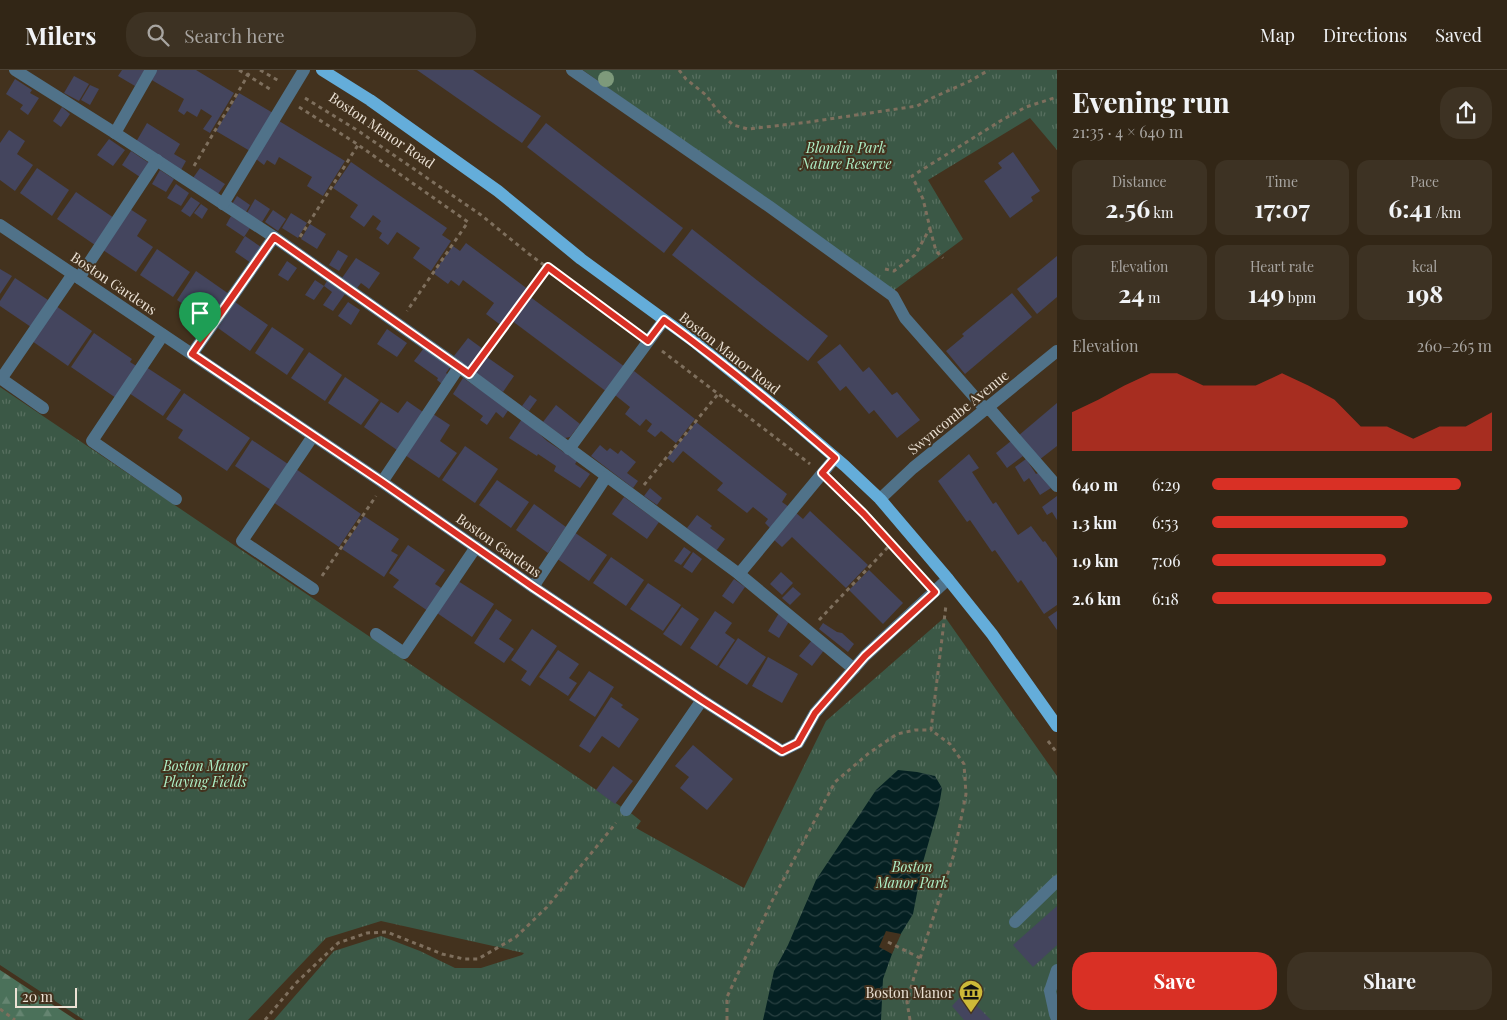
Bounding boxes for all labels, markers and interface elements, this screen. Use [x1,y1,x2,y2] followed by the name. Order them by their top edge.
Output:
[126,12,476,57] search box
[25,19,96,51] text: Milers
[144,21,172,49] icon: search
[184,22,285,48] text: Search here
[1260,23,1295,47] text: Map
[1323,23,1407,47] text: Directions
[1435,23,1482,47] text: Saved
[1072,83,1230,120] text: Evening run
[1440,87,1492,139] button: share
[325,88,439,172] street label: Boston Manor Road
[1072,121,1183,142] text: 21:35 · 4 × 640 m
[798,138,892,173] park label: Blondin Park Nature Reserve
[1112,172,1167,191] text: Distance
[1266,172,1298,191] text: Time
[1410,172,1439,191] text: Pace
[1105,191,1150,224] text: 2.56
[1254,191,1310,224] text: 17:07
[1388,191,1432,224] text: 6:41
[1150,203,1173,222] text: km
[1432,203,1461,222] text: /km
[67,247,161,319] street label: Boston Gardens
[1110,257,1168,276] text: Elevation
[1250,257,1314,276] text: Heart rate
[1412,257,1437,276] text: kcal
[1118,276,1145,309] text: 24
[1248,276,1284,309] text: 149
[1406,276,1443,309] text: 198
[1145,288,1160,307] text: m
[1284,288,1316,307] text: bpm
[179,292,221,343] pin
[186,299,214,327] icon: arrive
[675,307,785,399] street label: Boston Manor Road
[1072,335,1139,356] text: Elevation
[1417,335,1492,356] text: 260–265 m
[904,365,1012,459] street label: Swyncombe Avenue
[1072,474,1118,495] text: 640 m
[1152,474,1180,495] text: 6:29
[453,509,545,581] street label: Boston Gardens
[1072,512,1117,533] text: 1.3 km
[1152,512,1178,533] text: 6:53
[1072,550,1119,571] text: 1.9 km
[1152,550,1181,571] text: 7:06
[1072,588,1121,609] text: 2.6 km
[1152,588,1179,609] text: 6:18
[162,756,248,791] park label: Boston Manor Playing Fields
[875,857,948,892] park label: Boston Manor Park
[1072,952,1277,1010] button: Save
[1287,952,1492,1010] button: Share
[958,979,984,1013] museum icon: Boston Manor
[866,983,955,1002] place label: Boston Manor
[15,985,78,1008] scale bar
[22,987,53,1006] text: 20 m

